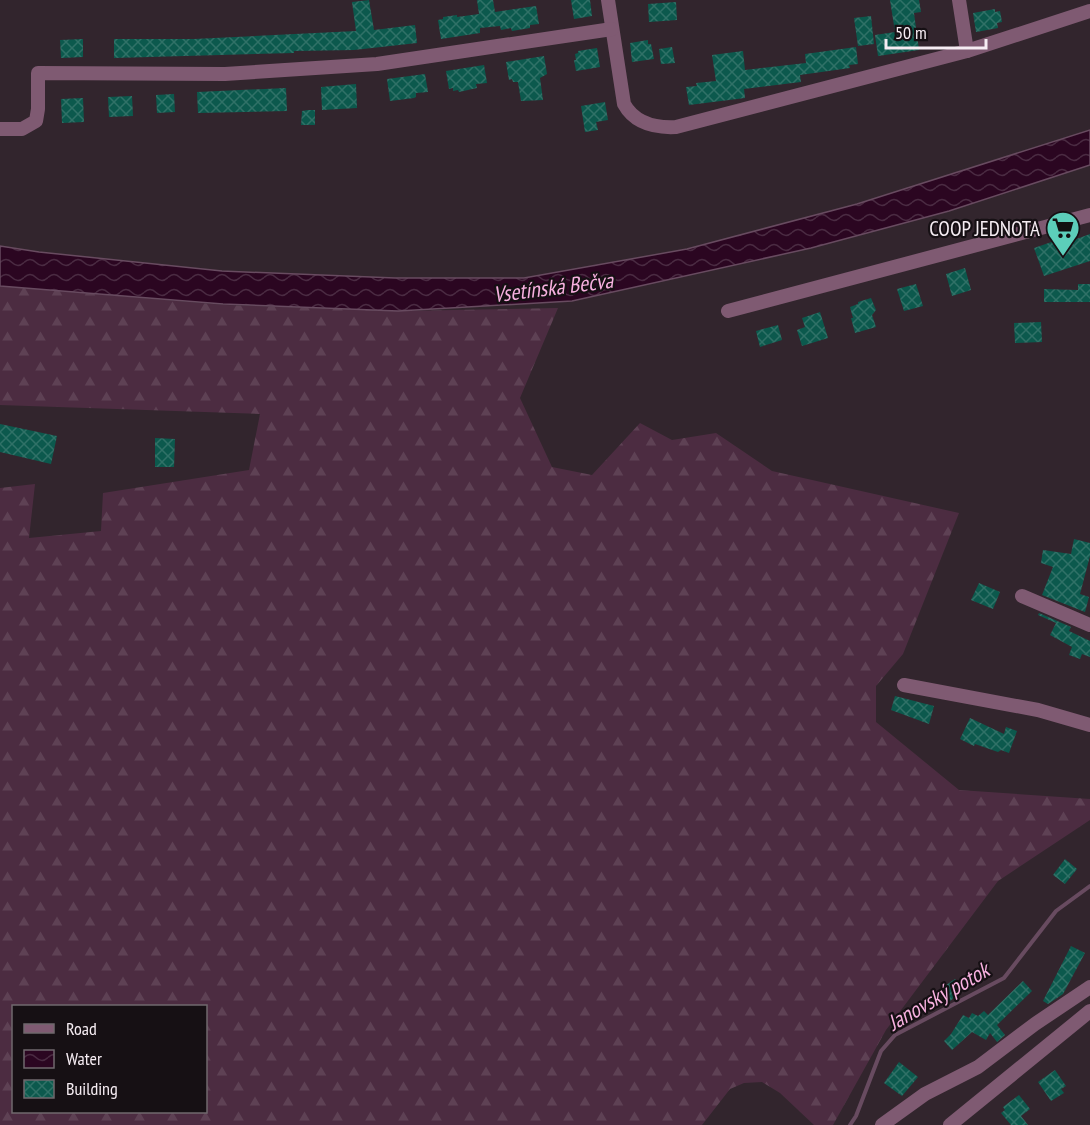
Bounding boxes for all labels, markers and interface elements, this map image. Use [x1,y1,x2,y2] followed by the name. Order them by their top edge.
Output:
[886,12,986,50] scale bar
[895,21,927,44] text: 50 m
[1045,210,1081,257] supermarket icon: COOP JEDNOTA
[929,215,1040,242] place label: COOP JEDNOTA
[492,266,616,308] water label: Vsetínská Bečva
[881,954,996,1037] water label: Janovský potok
[12,1005,207,1113] legend
[66,1017,97,1040] text: Road
[66,1047,102,1070] text: Water
[66,1077,118,1100] text: Building

